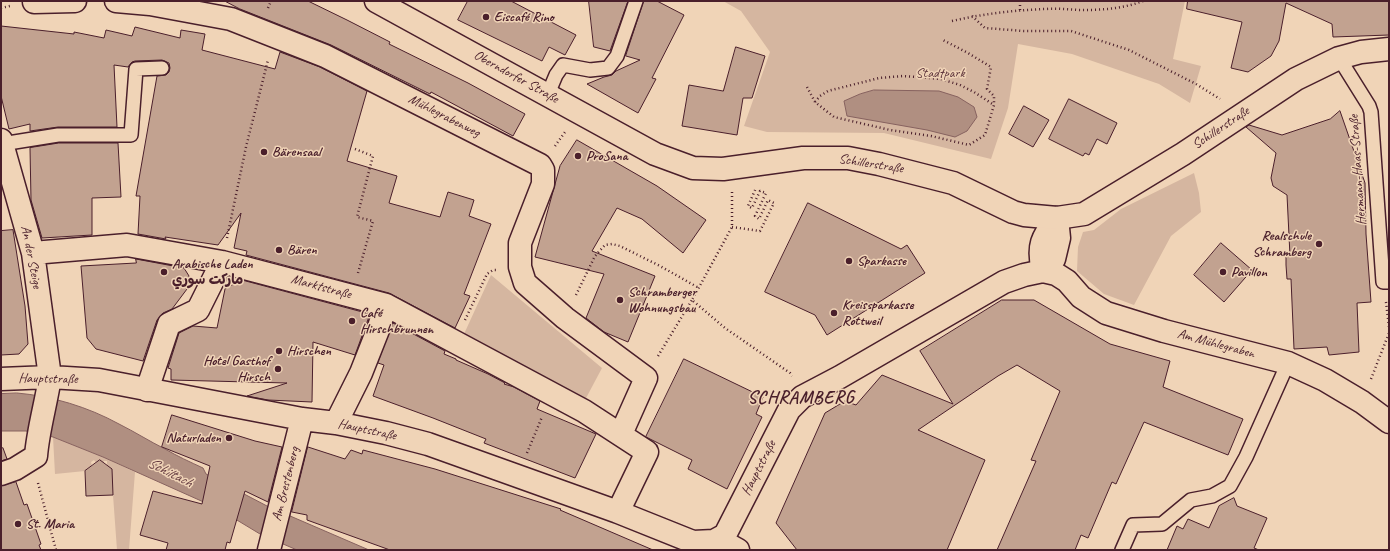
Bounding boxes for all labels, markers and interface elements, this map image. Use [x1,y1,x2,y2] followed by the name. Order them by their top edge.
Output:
[494,9,554,25] place label: Eiscafé Rino
[481,12,491,22] marker: Eiscafé Rino
[471,47,561,107] street label: Oberndorfer Straße
[915,65,965,81] park label: Stadtpark
[405,91,483,141] street label: Mühlegrabenweg
[1189,103,1253,153] street label: Schillerstraße
[1346,114,1370,226] street label: Hermann-Haas-Straße
[272,144,321,160] place label: Bärensaal
[259,147,269,157] marker: Bärensaal
[586,148,628,164] place label: ProSana
[573,151,583,161] marker: ProSana
[838,151,904,177] street label: Schillerstraße
[17,224,45,290] street label: An der Steige
[1252,228,1311,260] place label: Realschule Schramberg
[1314,239,1324,249] marker: Realschule Schramberg
[287,242,317,258] place label: Bären
[274,245,284,255] marker: Bären
[857,253,906,269] place label: Sparkasse
[172,256,253,288] place label: Arabische Laden ماركت سوري
[844,256,854,266] marker: Sparkasse
[1231,264,1267,280] place label: Pavillon
[159,267,169,277] marker: Arabische Laden ماركت سوري
[1218,267,1228,277] marker: Pavillon
[289,271,353,303] street label: Marktstraße
[628,284,696,316] place label: Schramberger Wohnungsbau
[615,295,625,305] marker: Schramberger Wohnungsbau
[842,297,914,330] place label: Kreissparkasse Rottweil
[360,305,433,338] place label: Café Hirschbrunnen
[829,308,839,318] marker: Kreissparkasse Rottweil
[347,316,357,326] marker: Café Hirschbrunnen
[1175,326,1257,362] street label: Am Mühlegraben
[287,343,331,359] place label: Hirschen
[274,346,284,356] marker: Hirschen
[203,353,270,386] place label: Hotel Gasthof Hirsch
[273,364,283,374] marker: Hotel Gasthof Hirsch
[18,370,78,388] street label: Hauptstraße
[747,387,855,409] district label: SCHRAMBERG
[336,416,398,444] street label: Hauptstraße
[166,430,221,446] place label: Naturladen
[224,433,234,443] marker: Naturladen
[738,438,780,498] street label: Hauptstraße
[269,445,303,523] street label: Am Brestenberg
[145,454,195,492] water label: Schiltach
[26,516,74,532] place label: St. Maria
[13,519,23,529] marker: St. Maria

